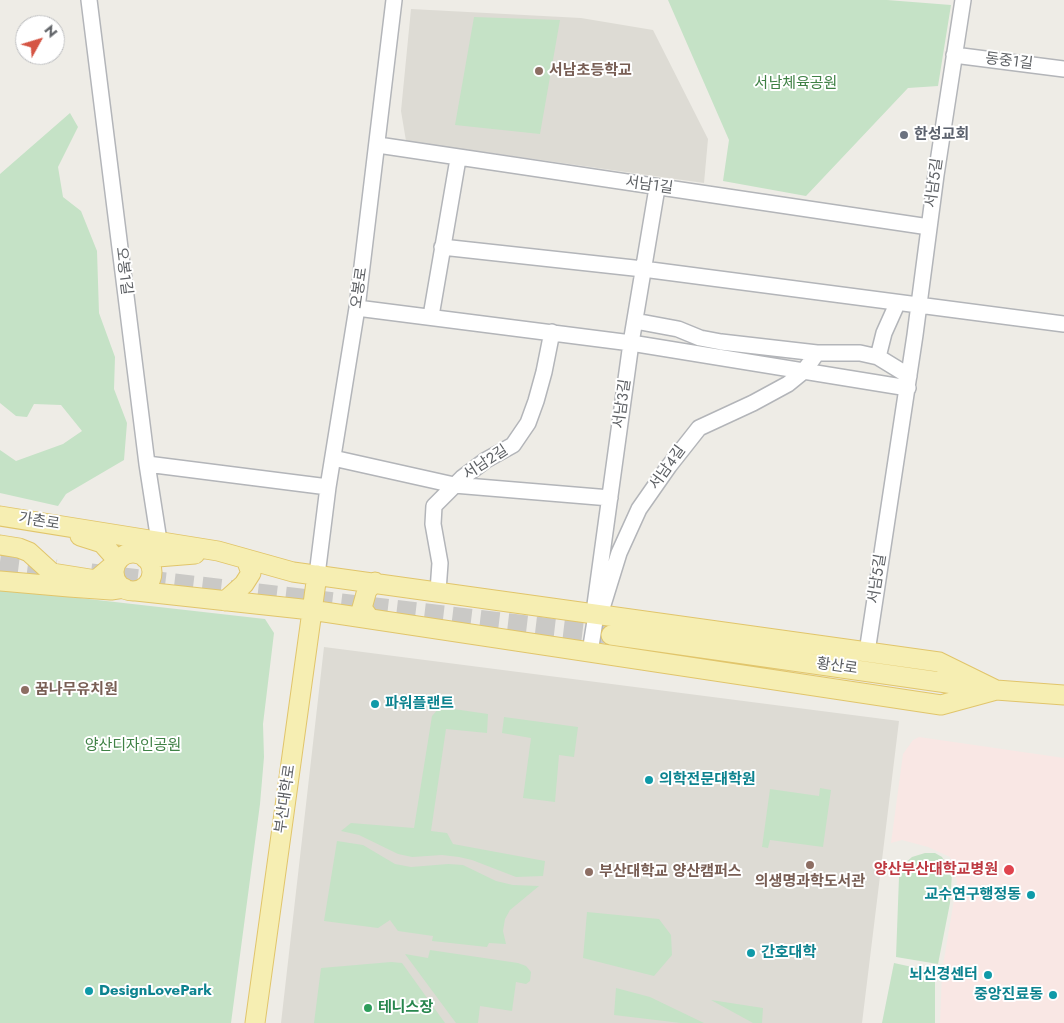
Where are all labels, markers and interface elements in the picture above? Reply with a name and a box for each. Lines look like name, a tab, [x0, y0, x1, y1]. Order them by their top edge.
north arrow	[15, 15, 65, 65]
text: N	[40, 21, 62, 42]
street label: 동중1길	[984, 50, 1034, 74]
place label: 서남초등학교	[549, 62, 632, 80]
marker: 서남초등학교	[533, 65, 545, 77]
park label: 서남체육공원	[755, 75, 837, 93]
place label: 한성교회	[914, 126, 969, 144]
marker: 한성교회	[898, 129, 910, 141]
street label: 서남5길	[923, 157, 947, 209]
street label: 서남1길	[624, 174, 674, 198]
street label: 오봉1길	[111, 246, 135, 296]
street label: 오봉로	[348, 266, 372, 310]
street label: 서남3길	[611, 378, 635, 430]
street label: 서남2길	[460, 442, 512, 484]
street label: 서남4길	[646, 442, 690, 494]
street label: 가촌로	[17, 510, 61, 534]
street label: 서남5길	[865, 553, 891, 605]
street label: 황산로	[815, 655, 859, 679]
place label: 꿈나무유치원	[35, 681, 118, 699]
marker: 꿈나무유치원	[19, 684, 31, 696]
place label: 파워플랜트	[385, 695, 454, 713]
marker: 파워플랜트	[369, 698, 381, 710]
park label: 양산디자인공원	[85, 737, 181, 755]
street label: 부산대학로	[272, 764, 300, 834]
place label: 의학전문대학원	[659, 771, 756, 789]
marker: 의학전문대학원	[643, 774, 655, 786]
marker: 의생명과학도서관	[804, 859, 816, 871]
place label: 양산부산대학교병원	[874, 861, 998, 879]
place label: 부산대학교 양산캠퍼스	[599, 863, 741, 881]
marker: 양산부산대학교병원	[1002, 863, 1016, 877]
marker: 부산대학교 양산캠퍼스	[583, 866, 595, 878]
place label: 의생명과학도서관	[755, 873, 865, 891]
place label: 교수연구행정동	[924, 886, 1021, 904]
marker: 교수연구행정동	[1025, 889, 1037, 901]
place label: 간호대학	[761, 944, 816, 962]
marker: 간호대학	[745, 947, 757, 959]
place label: 뇌신경센터	[909, 966, 978, 984]
marker: 뇌신경센터	[982, 969, 994, 981]
place label: DesignLovePark	[99, 982, 212, 1000]
marker: DesignLovePark	[83, 985, 95, 997]
place label: 중앙진료동	[974, 986, 1043, 1004]
marker: 중앙진료동	[1047, 989, 1059, 1001]
place label: 테니스장	[378, 999, 433, 1017]
marker: 테니스장	[362, 1002, 374, 1014]

